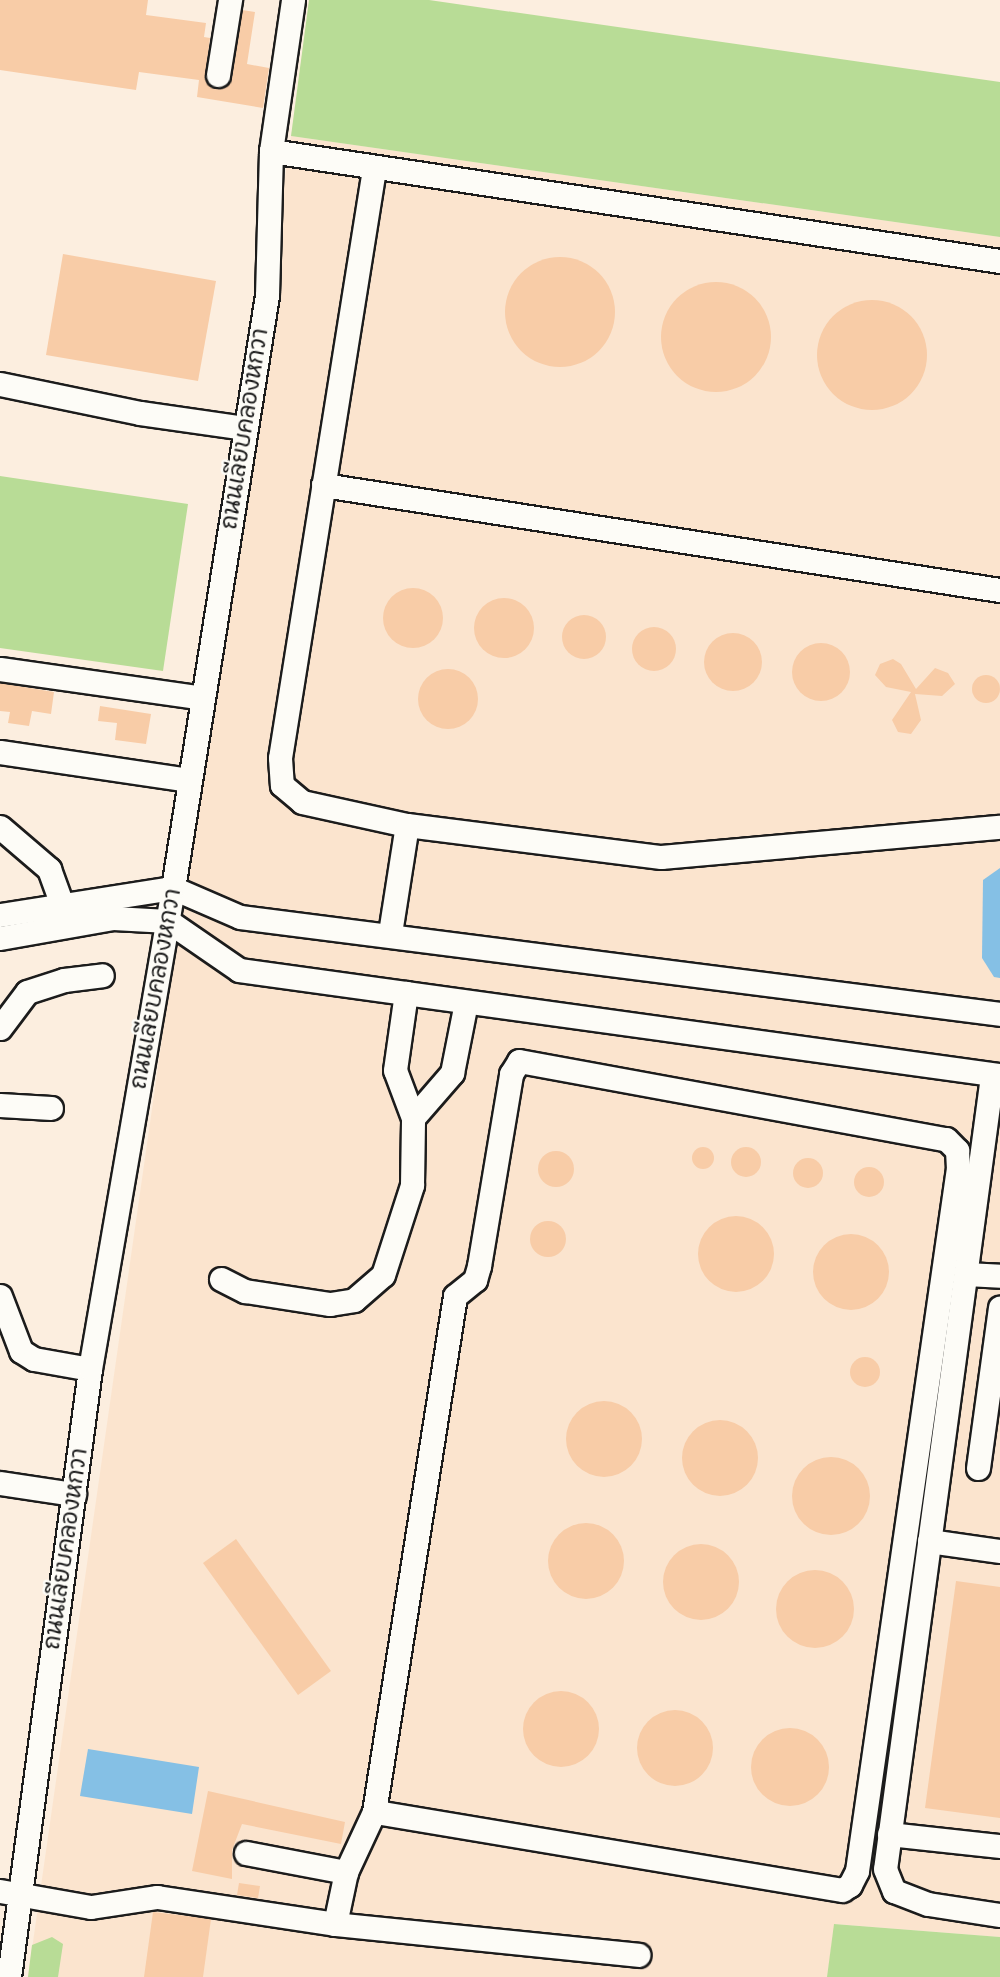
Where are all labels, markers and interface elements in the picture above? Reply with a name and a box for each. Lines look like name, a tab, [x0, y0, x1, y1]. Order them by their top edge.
street label: ถนนเลียบคลองหกวา	[215, 327, 275, 531]
street label: ถนนเลียบคลองหกวา	[125, 887, 187, 1091]
street label: ถนนเลียบคลองหกวา	[38, 1447, 94, 1651]

